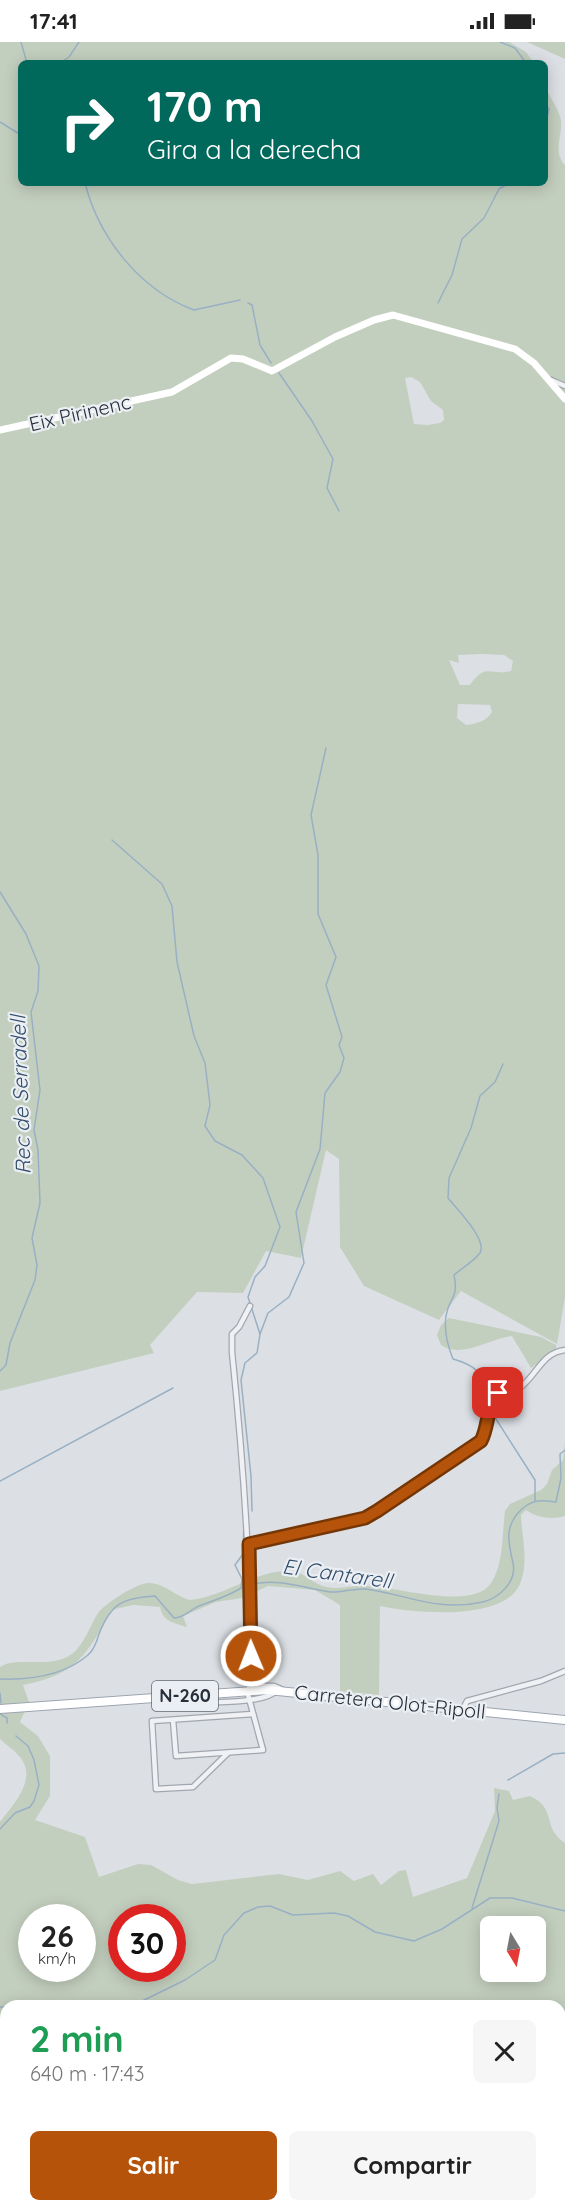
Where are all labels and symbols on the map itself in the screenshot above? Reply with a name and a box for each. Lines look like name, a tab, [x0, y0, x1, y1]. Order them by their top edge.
street label: Eix Pirinenc	[27, 389, 133, 436]
water label: Rec de Serradell	[4, 1013, 36, 1175]
pin	[472, 1367, 523, 1418]
water label: El Cantarell	[281, 1552, 396, 1594]
position arrow	[219, 1624, 283, 1688]
street label: Carretera Olot-Ripoll	[293, 1679, 487, 1724]
road number: N-260	[152, 1681, 218, 1711]
speed limit sign: 30	[108, 1904, 186, 1982]
north arrow	[480, 1916, 546, 1982]

